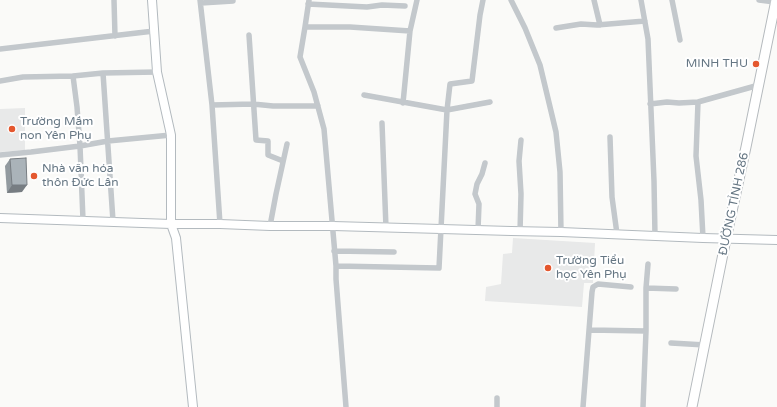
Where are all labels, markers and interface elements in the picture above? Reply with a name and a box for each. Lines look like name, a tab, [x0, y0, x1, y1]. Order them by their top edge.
place label: MINH THU	[686, 57, 748, 71]
marker: MINH THU	[751, 59, 761, 69]
place label: Trường Mầm non Yên Phụ	[20, 115, 93, 143]
marker: Trường Mầm non Yên Phụ	[7, 124, 17, 134]
street label: ĐƯỜNG TỈNH 286	[716, 151, 752, 257]
place label: Nhà văn hóa thôn Đức Lân	[42, 162, 118, 190]
marker: Nhà văn hóa thôn Đức Lân	[29, 171, 39, 181]
place label: Trường Tiểu học Yên Phụ	[556, 254, 627, 282]
marker: Trường Tiểu học Yên Phụ	[543, 263, 553, 273]

